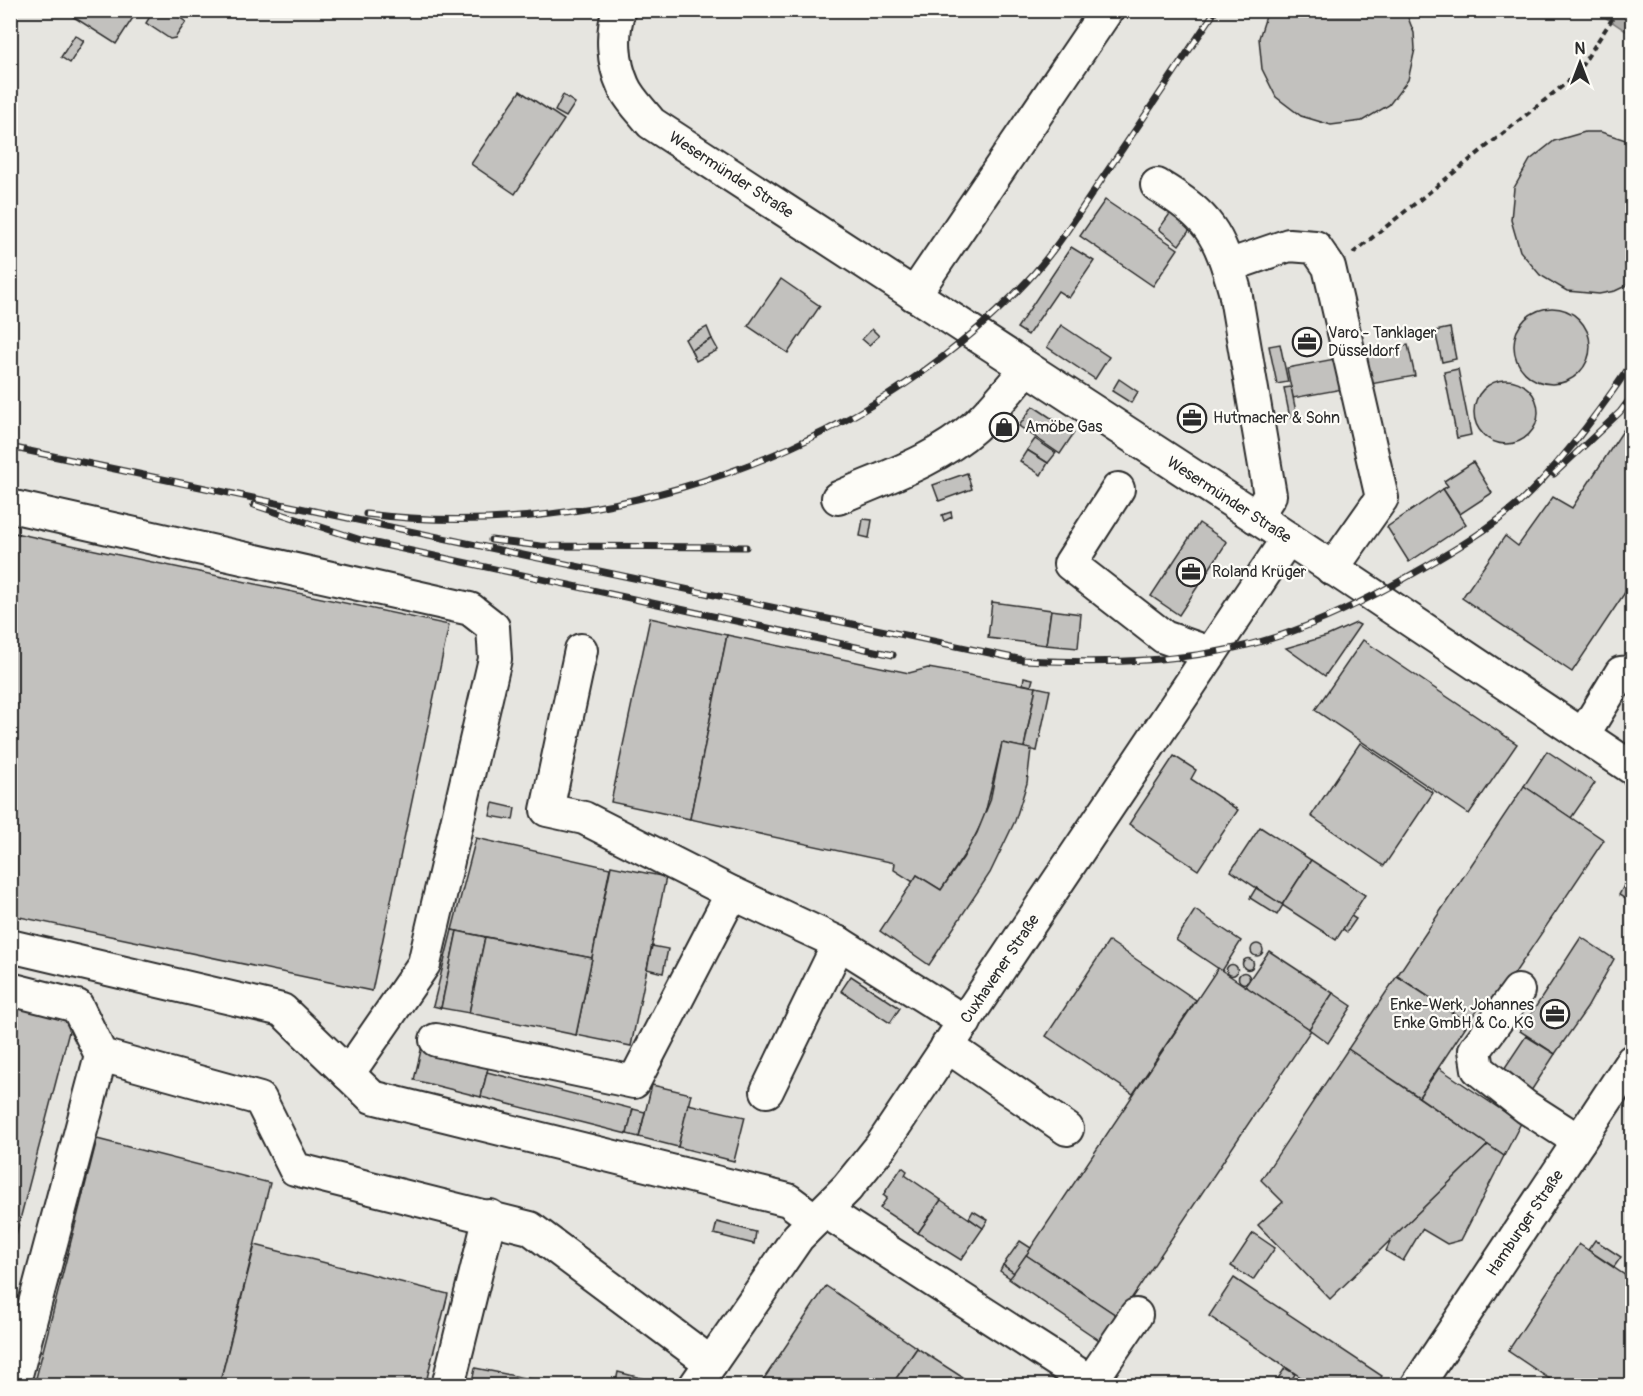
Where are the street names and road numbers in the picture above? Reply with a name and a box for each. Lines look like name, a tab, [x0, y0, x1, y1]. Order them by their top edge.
street label: Wesermünder Straße	[665, 127, 797, 223]
street label: Wesermünder Straße	[1163, 452, 1295, 548]
street label: Cuxhavener Straße	[956, 911, 1044, 1027]
street label: Hamburger Straße	[1482, 1166, 1568, 1280]

